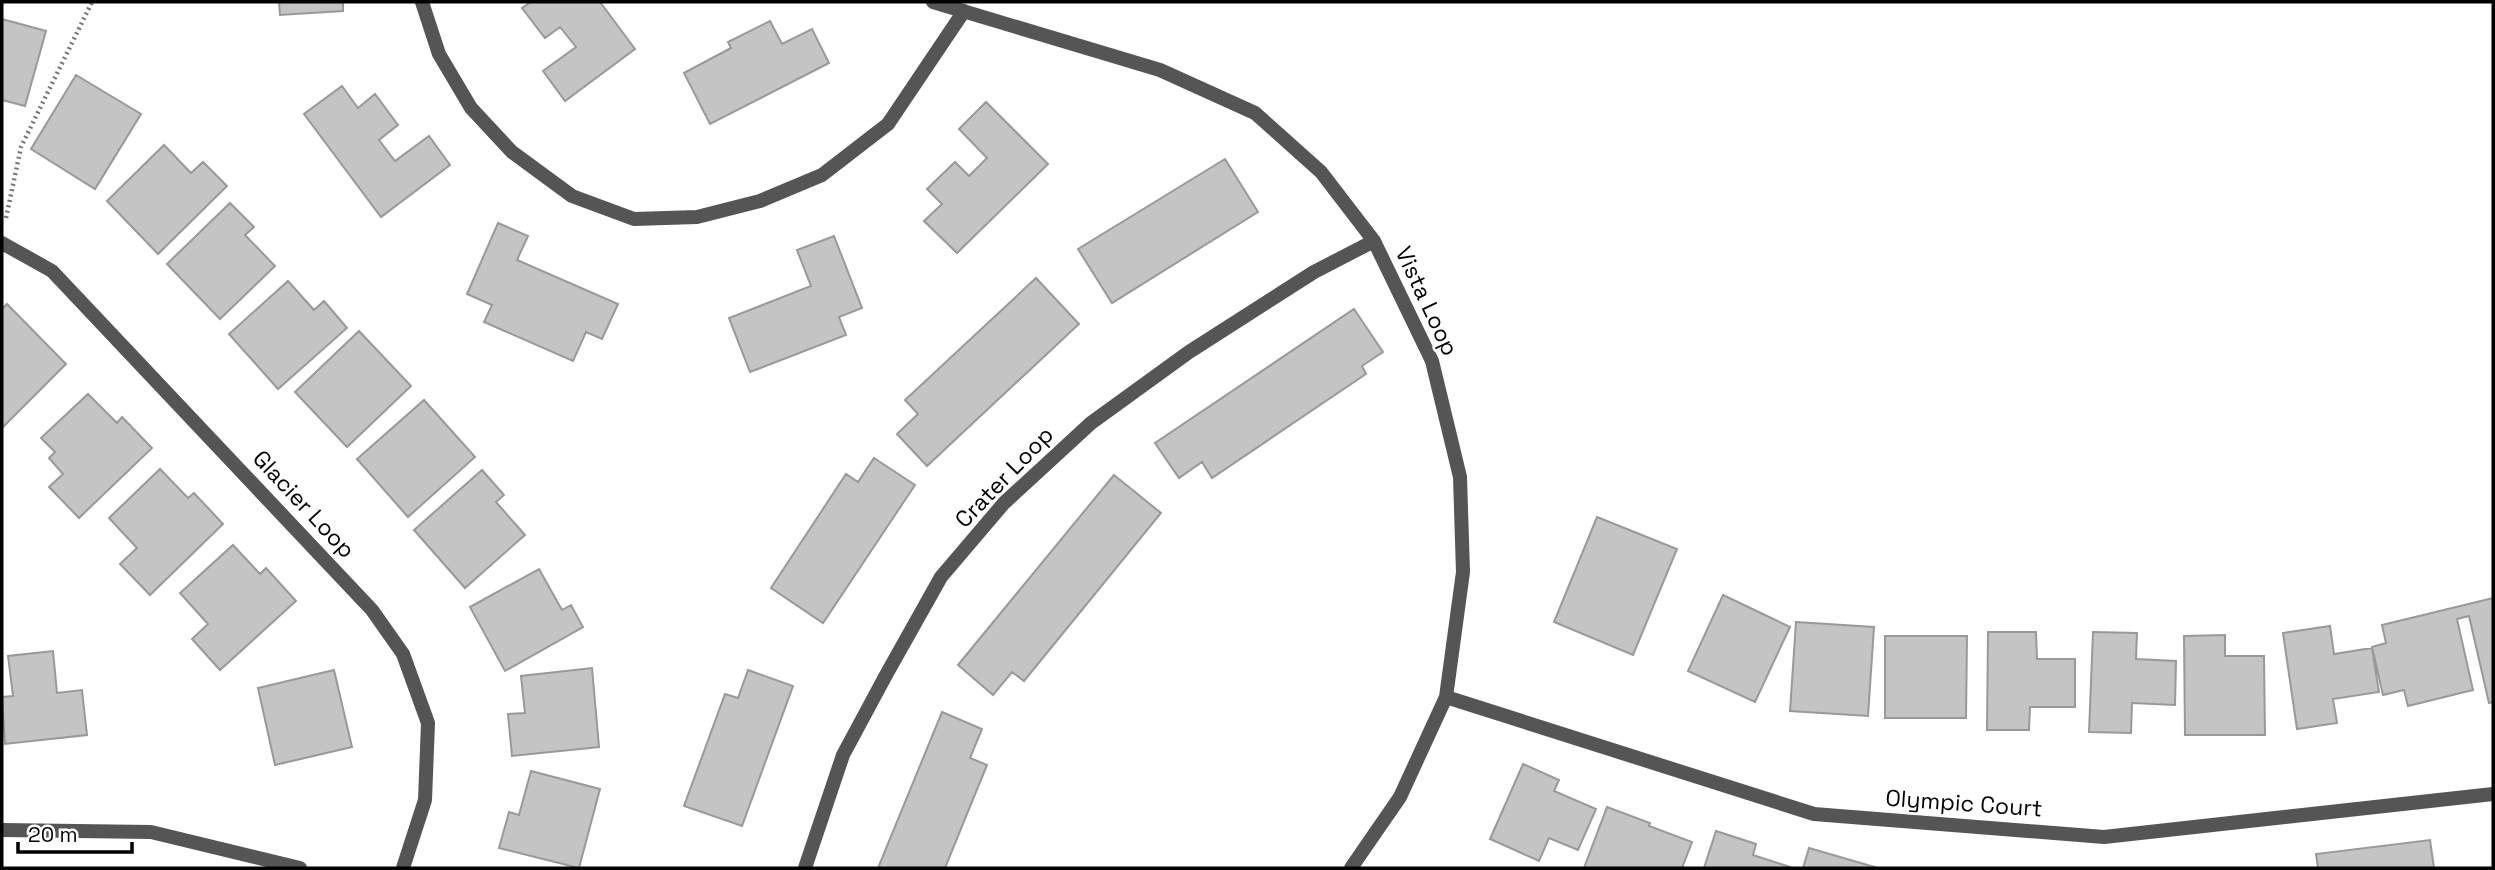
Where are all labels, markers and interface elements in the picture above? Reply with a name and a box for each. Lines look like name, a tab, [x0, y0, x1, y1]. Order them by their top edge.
street label: Vista Loop	[1389, 242, 1465, 360]
street label: Crater Loop	[948, 420, 1060, 534]
street label: Glacier Loop	[246, 444, 362, 564]
street label: Olympic Court	[1884, 783, 2044, 823]
scale bar	[18, 810, 131, 854]
text: 20 m	[28, 821, 78, 848]

